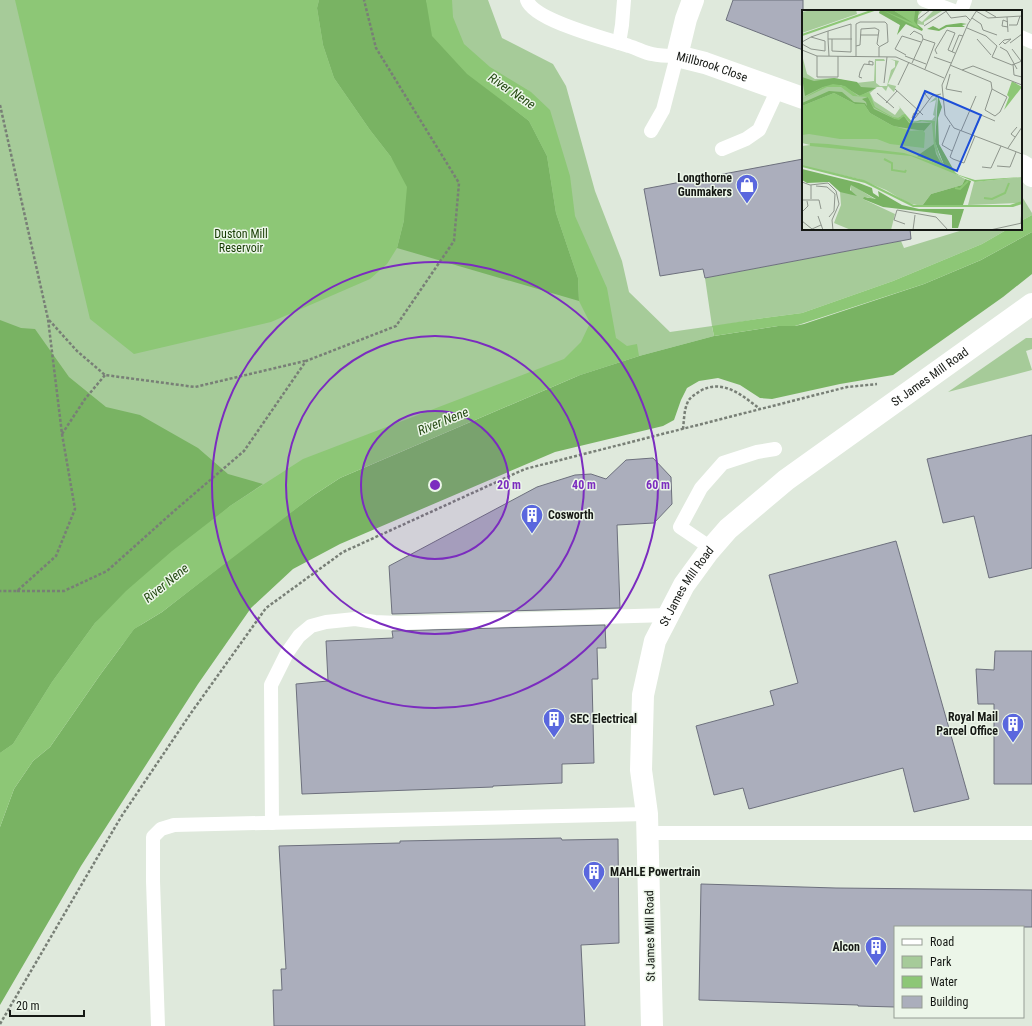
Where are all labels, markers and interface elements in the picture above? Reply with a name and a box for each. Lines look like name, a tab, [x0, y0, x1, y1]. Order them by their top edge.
inset map	[802, 10, 1022, 230]
street label: Millbrook Close	[675, 49, 750, 85]
water label: River Nene	[486, 70, 538, 112]
place label: Longthorne Gunmakers	[677, 171, 733, 199]
shop icon: Longthorne Gunmakers	[734, 172, 760, 205]
park label: Duston Mill Reservoir	[214, 227, 268, 255]
street label: St James Mill Road	[889, 345, 971, 409]
water label: River Nene	[415, 404, 471, 438]
centre of rings	[428, 478, 442, 492]
text: 20 m	[497, 478, 521, 492]
text: 40 m	[572, 478, 596, 492]
text: 60 m	[646, 478, 670, 492]
building icon: Cosworth	[519, 502, 545, 535]
place label: Cosworth	[548, 508, 594, 522]
street label: St James Mill Road	[657, 544, 717, 629]
water label: River Nene	[141, 560, 192, 606]
building icon: SEC Electrical	[541, 706, 567, 739]
place label: Royal Mail Parcel Office	[936, 710, 998, 738]
building icon: Royal Mail Parcel Office	[1000, 711, 1026, 744]
place label: SEC Electrical	[570, 712, 637, 726]
building icon: MAHLE Powertrain	[581, 859, 607, 892]
place label: MAHLE Powertrain	[610, 865, 701, 879]
street label: St James Mill Road	[642, 890, 658, 982]
legend	[894, 926, 1024, 1018]
building icon: Alcon	[863, 934, 889, 967]
text: Road	[930, 935, 954, 949]
place label: Alcon	[832, 940, 860, 954]
text: Park	[930, 955, 952, 969]
text: Water	[930, 975, 958, 989]
scale bar	[10, 992, 84, 1018]
text: Building	[930, 995, 968, 1009]
text: 20 m	[16, 999, 40, 1013]

